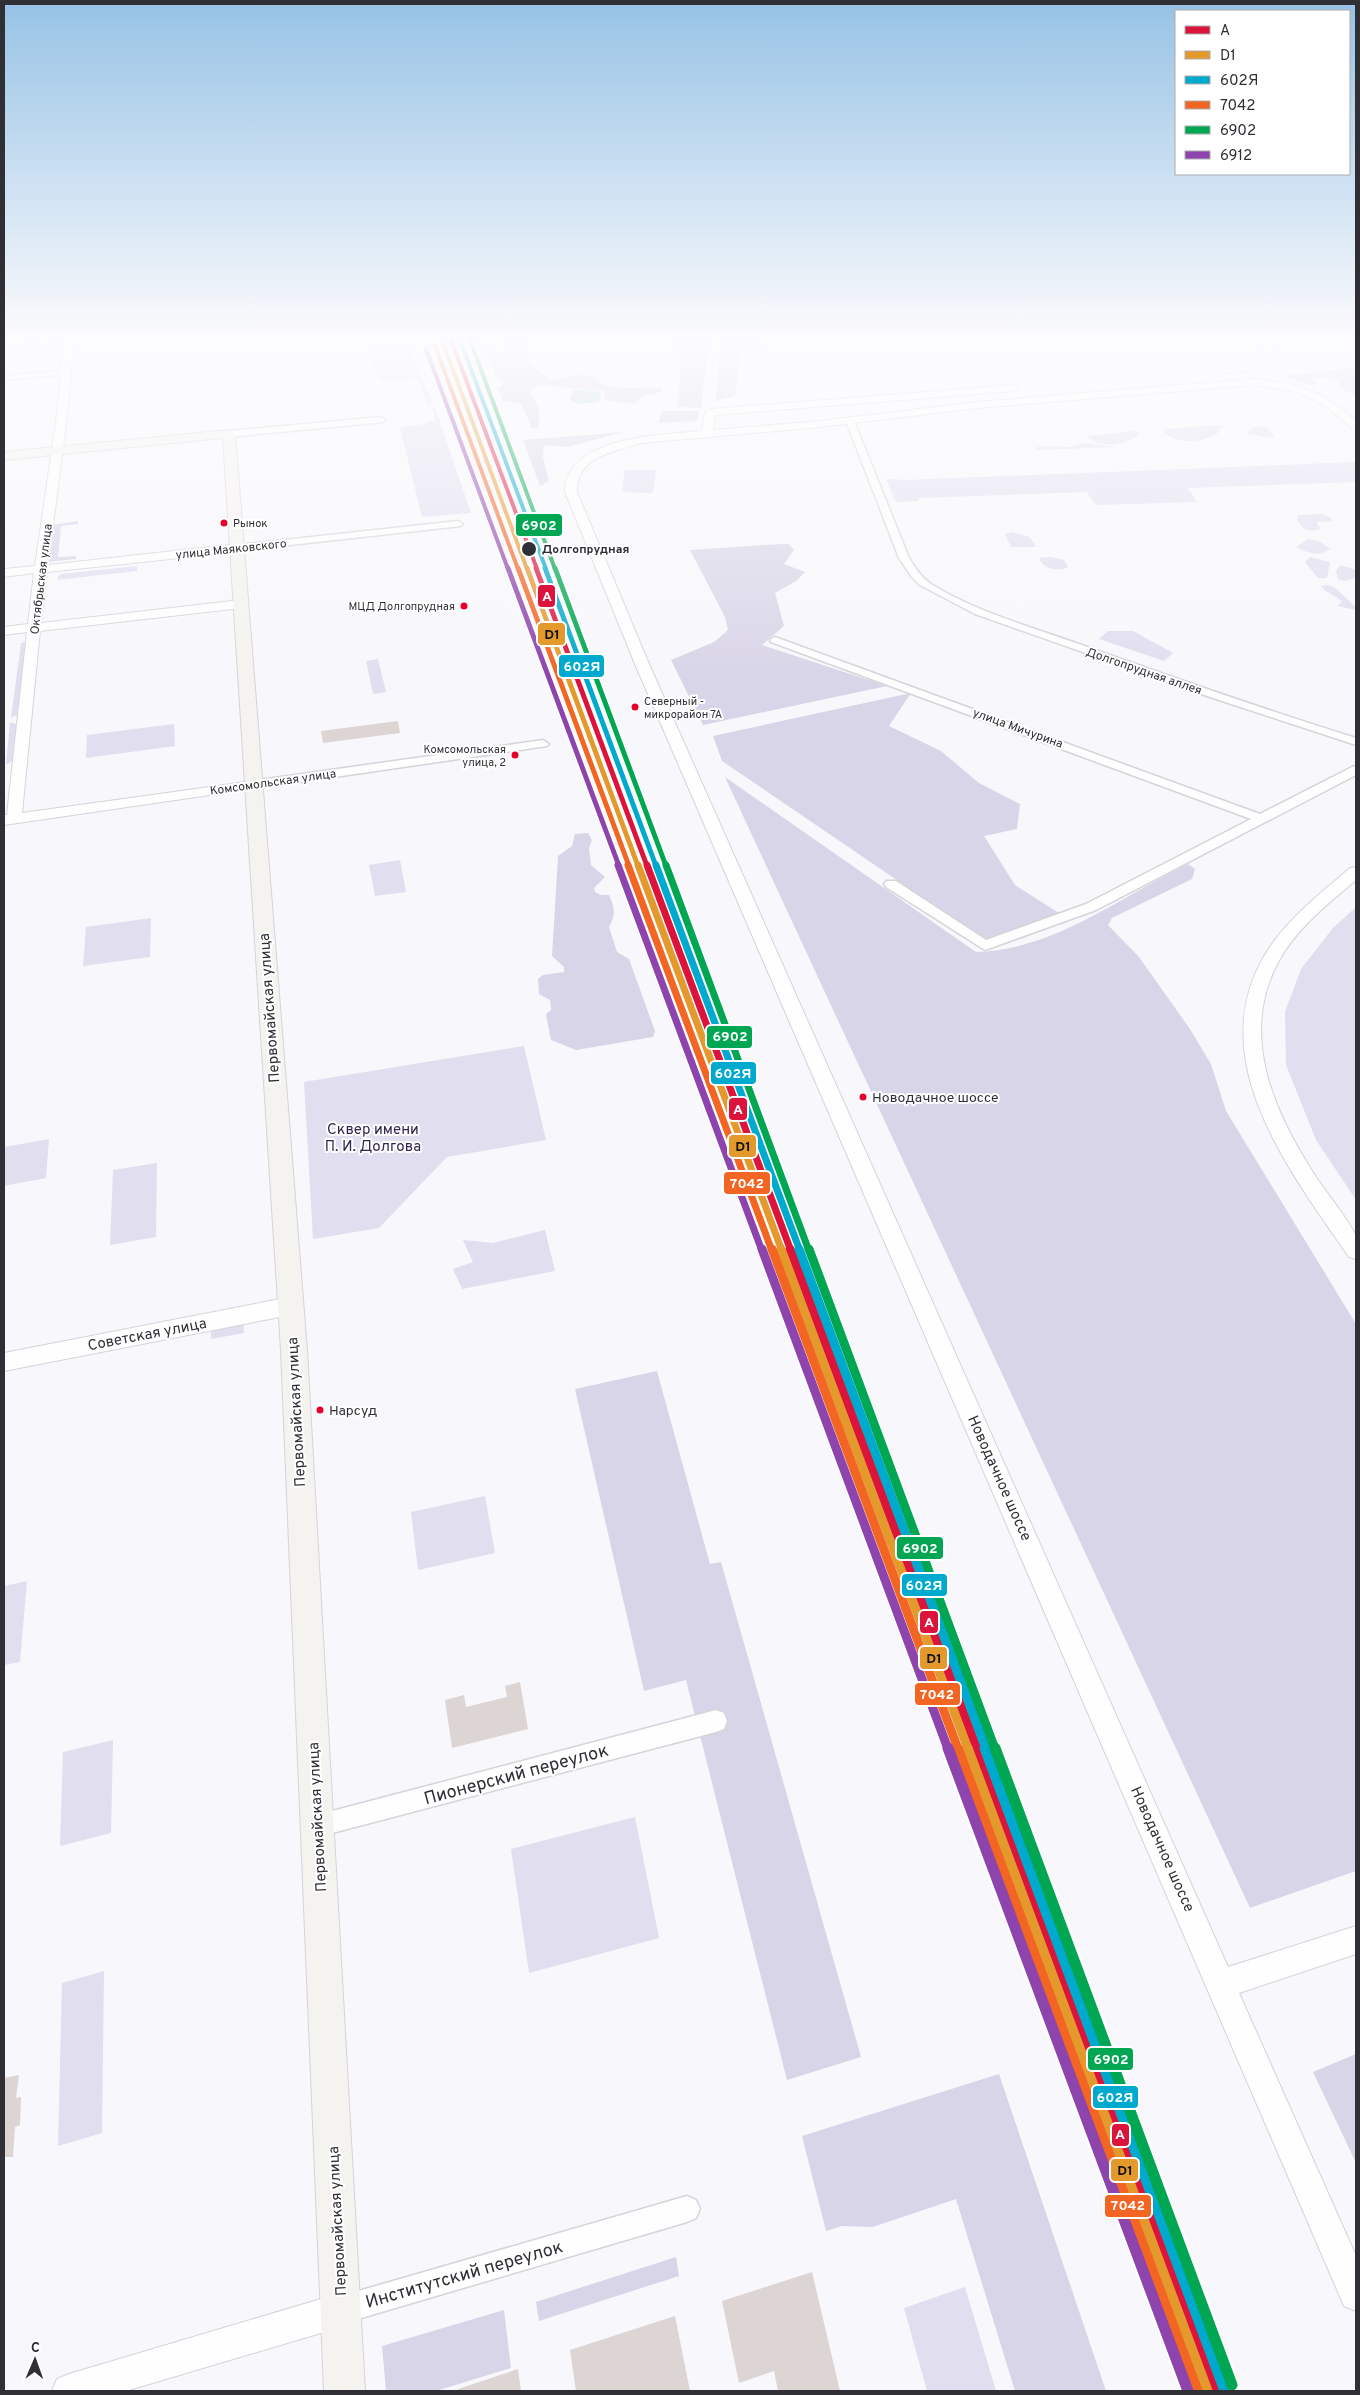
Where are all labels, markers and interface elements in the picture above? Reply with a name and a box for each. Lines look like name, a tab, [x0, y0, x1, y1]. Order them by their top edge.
legend	[1175, 10, 1350, 175]
text: A	[1220, 22, 1230, 41]
text: D1	[1220, 47, 1236, 66]
text: 602Я	[1220, 72, 1259, 91]
text: 7042	[1220, 97, 1256, 116]
text: 6902	[1220, 122, 1256, 141]
text: 6912	[1220, 147, 1252, 166]
line badge: 6902	[515, 513, 563, 537]
place label: Рынок	[233, 517, 268, 531]
marker: Рынок	[219, 518, 229, 528]
text: 6902	[521, 518, 557, 535]
street label: Октябрьская улица	[27, 523, 57, 635]
street label: улица Маяковского	[175, 536, 288, 564]
marker: Долгопрудная	[520, 540, 538, 558]
place label: Долгопрудная	[542, 542, 629, 558]
line badge: A	[537, 584, 556, 608]
text: A	[542, 589, 552, 606]
place label: МЦД Долгопрудная	[349, 600, 455, 614]
marker: МЦД Долгопрудная	[459, 601, 469, 611]
line badge: D1	[537, 622, 566, 646]
text: D1	[544, 627, 560, 644]
street label: Долгопрудная аллея	[1084, 645, 1204, 699]
line badge: 602Я	[558, 654, 605, 678]
text: 602Я	[564, 659, 600, 676]
place label: Северный - микрорайон 7А	[644, 695, 722, 722]
marker: Северный - микрорайон 7А	[630, 702, 640, 712]
street label: улица Мичурина	[970, 705, 1065, 753]
place label: Комсомольская улица, 2	[424, 743, 506, 770]
marker: Комсомольская улица, 2	[510, 750, 520, 760]
street label: Комсомольская улица	[209, 766, 337, 800]
street label: Первомайская улица	[256, 932, 285, 1083]
line badge: 6902	[706, 1025, 753, 1049]
text: 6902	[712, 1029, 748, 1046]
line badge: 602Я	[710, 1061, 757, 1085]
text: 602Я	[715, 1066, 751, 1083]
place label: Новодачное шоссе	[872, 1090, 998, 1107]
marker: Новодачное шоссе	[858, 1092, 868, 1102]
line badge: A	[728, 1097, 748, 1121]
text: A	[733, 1102, 743, 1119]
park label: Сквер имени П. И. Долгова	[325, 1121, 421, 1157]
line badge: D1	[728, 1134, 757, 1158]
text: D1	[735, 1139, 751, 1156]
line badge: 7042	[723, 1171, 771, 1195]
text: 7042	[730, 1176, 764, 1193]
street label: Советская улица	[86, 1315, 208, 1356]
street label: Первомайская улица	[284, 1336, 311, 1487]
place label: Нарсуд	[329, 1403, 377, 1420]
marker: Нарсуд	[315, 1405, 325, 1415]
street label: Новодачное шоссе	[962, 1413, 1035, 1544]
line badge: 6902	[896, 1536, 944, 1560]
text: 6902	[902, 1541, 938, 1558]
line badge: 602Я	[901, 1573, 948, 1597]
text: 602Я	[906, 1578, 942, 1595]
line badge: A	[919, 1610, 939, 1634]
text: A	[924, 1615, 934, 1632]
line badge: D1	[919, 1646, 948, 1670]
text: D1	[926, 1651, 942, 1668]
line badge: 7042	[914, 1682, 961, 1706]
text: 7042	[920, 1687, 954, 1704]
street label: Пионерский переулок	[422, 1740, 611, 1811]
street label: Первомайская улица	[305, 1741, 332, 1892]
street label: Новодачное шоссе	[1125, 1784, 1198, 1915]
line badge: 6902	[1087, 2047, 1134, 2071]
text: 6902	[1093, 2052, 1129, 2069]
line badge: 602Я	[1092, 2085, 1139, 2109]
text: 602Я	[1097, 2090, 1133, 2107]
line badge: A	[1111, 2123, 1130, 2147]
text: A	[1115, 2127, 1125, 2144]
street label: Первомайская улица	[325, 2145, 352, 2296]
line badge: D1	[1110, 2158, 1139, 2182]
text: D1	[1117, 2163, 1133, 2180]
line badge: 7042	[1104, 2194, 1152, 2218]
text: 7042	[1111, 2198, 1145, 2215]
street label: Институтский переулок	[363, 2236, 566, 2315]
north arrow	[10, 2335, 60, 2385]
text: С	[31, 2340, 40, 2357]

